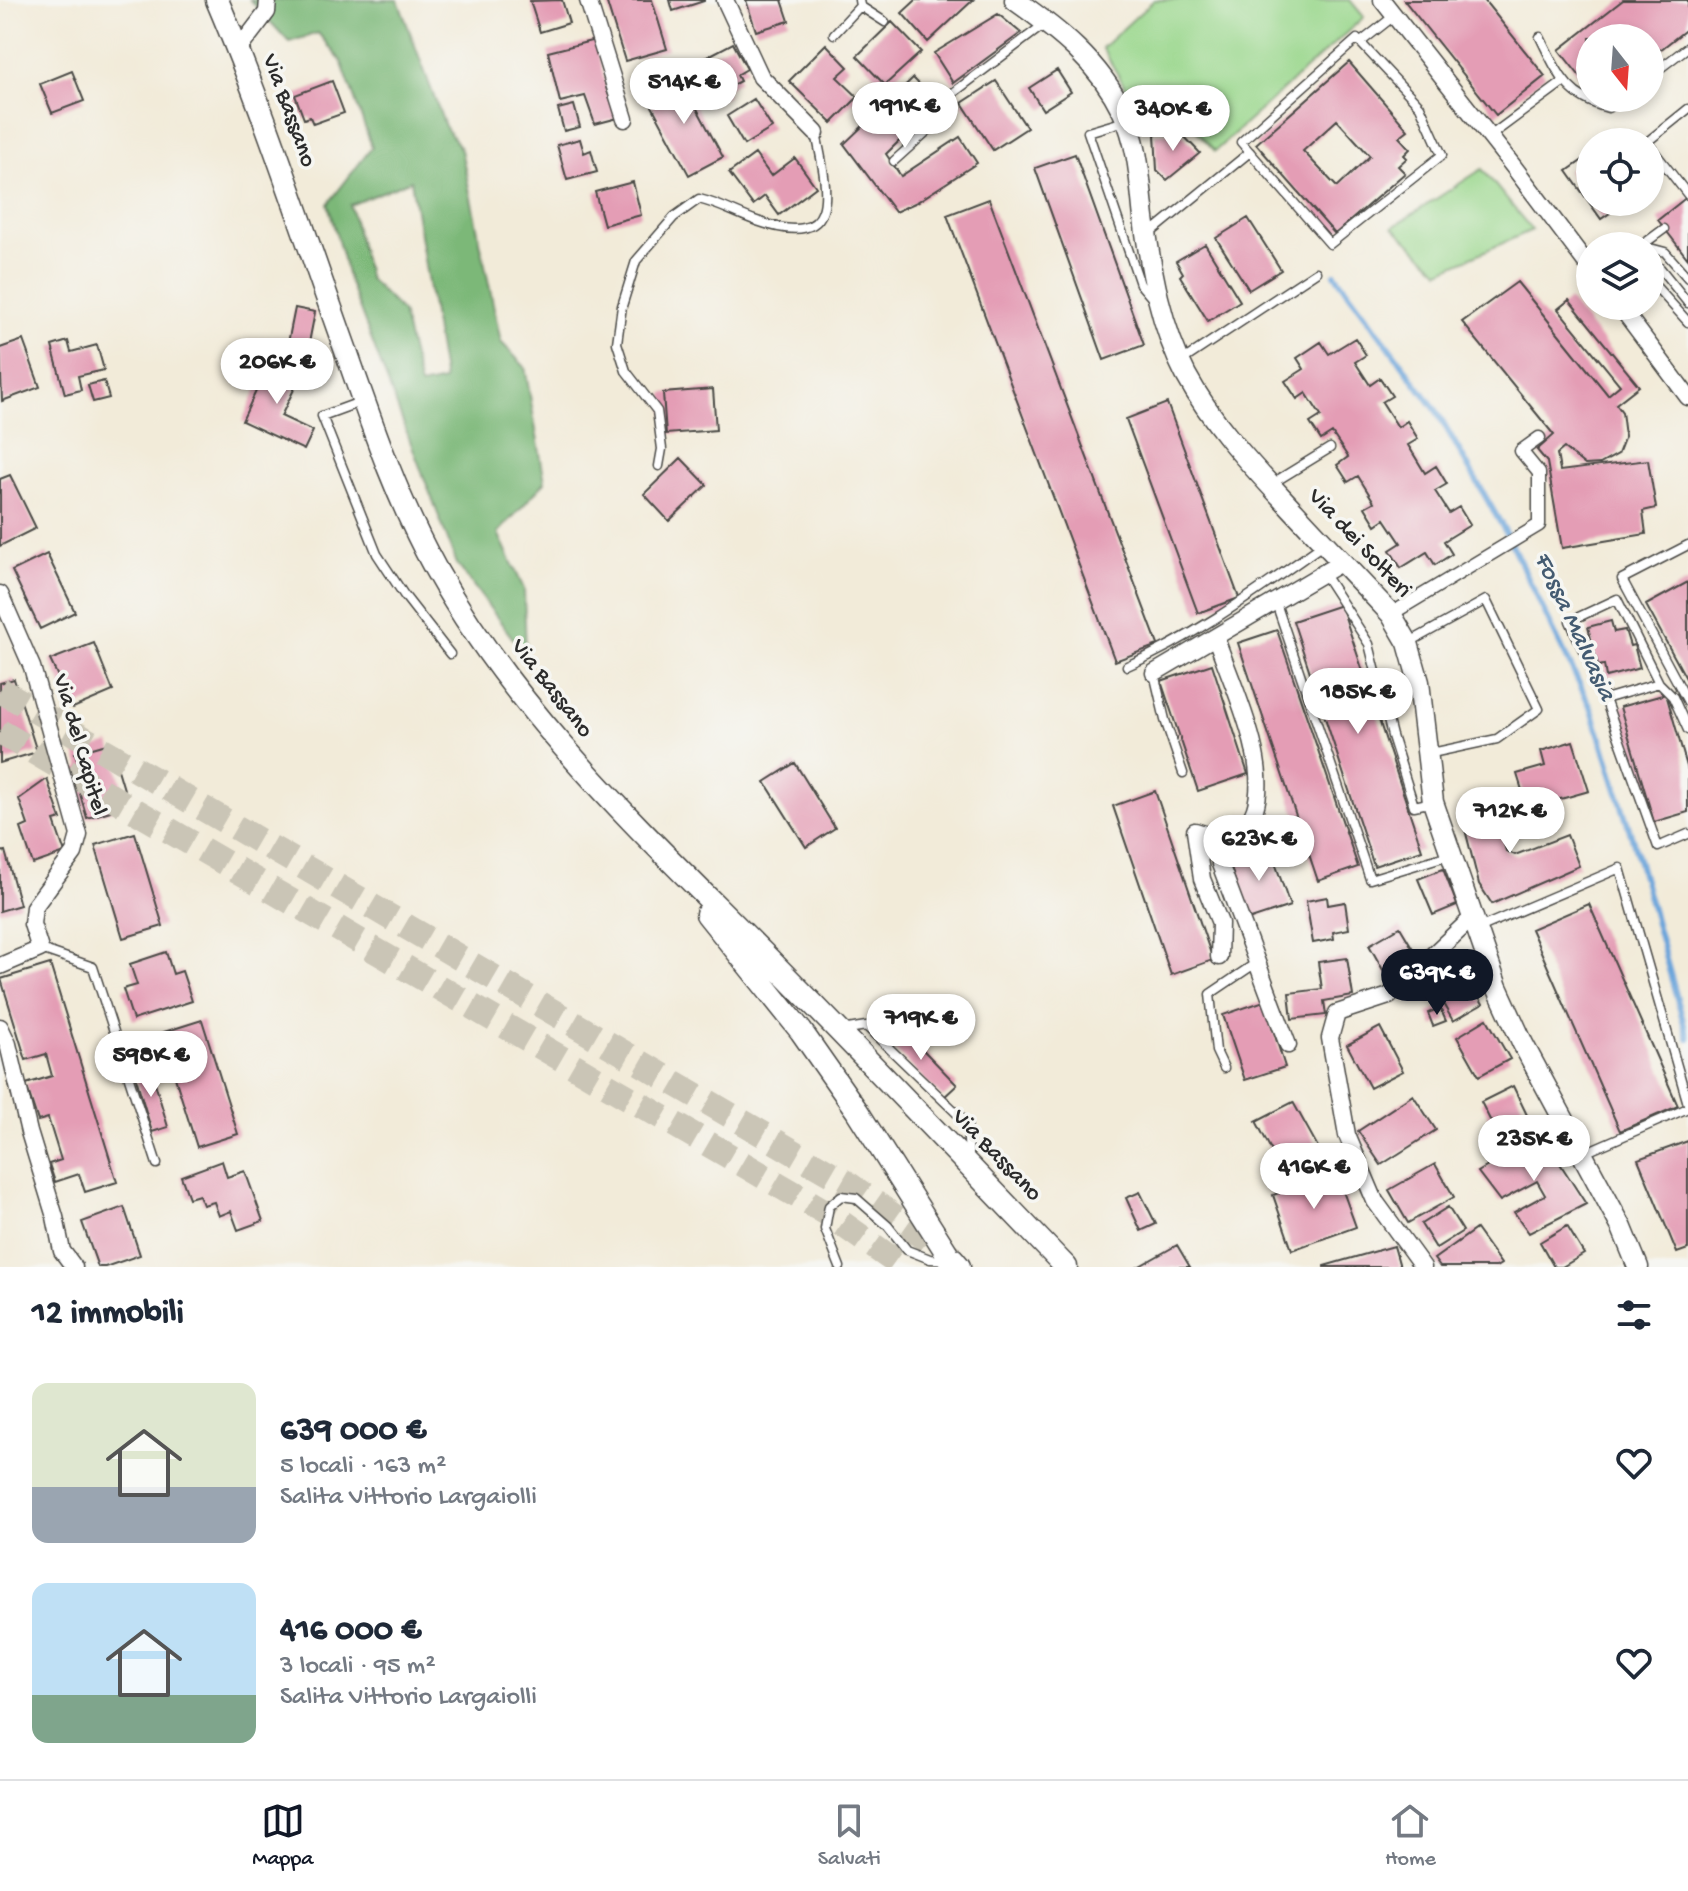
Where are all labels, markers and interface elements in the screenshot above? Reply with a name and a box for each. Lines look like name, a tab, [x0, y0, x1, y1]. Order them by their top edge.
north arrow	[1576, 24, 1664, 112]
map controls	[1576, 24, 1664, 320]
street label: Via Bassano	[254, 50, 322, 171]
pin: 514K €	[619, 58, 749, 126]
text: 514K €	[648, 68, 720, 99]
pin: 191K €	[840, 82, 970, 150]
pin: 340K €	[1108, 85, 1238, 153]
text: 191K €	[870, 92, 940, 123]
text: 340K €	[1135, 95, 1211, 126]
button: locate	[1576, 128, 1664, 216]
button: layers	[1576, 232, 1664, 320]
pin: 206K €	[212, 338, 342, 406]
text: 206K €	[239, 348, 315, 379]
street label: Via dei Solteri	[1300, 482, 1417, 605]
water label: Fossa Malvasia	[1525, 548, 1622, 708]
street label: Via Bassano	[503, 633, 599, 744]
pin: 185K €	[1293, 668, 1423, 736]
street label: Via del Capitel	[45, 670, 113, 819]
text: 185K €	[1321, 678, 1395, 709]
pin: 712K €	[1445, 787, 1575, 855]
text: 712K €	[1474, 797, 1546, 828]
pin: 623K €	[1194, 815, 1324, 883]
text: 623K €	[1221, 825, 1297, 856]
pin: 639K €	[1372, 949, 1502, 1017]
text: 639K €	[1399, 959, 1475, 990]
pin: 719K €	[856, 994, 986, 1062]
text: 719K €	[885, 1004, 958, 1035]
pin: 598K €	[86, 1031, 216, 1099]
text: 598K €	[113, 1041, 189, 1072]
street label: Via Bassano	[944, 1103, 1047, 1209]
pin: 235K €	[1469, 1115, 1599, 1183]
text: 235K €	[1496, 1125, 1572, 1156]
pin: 416K €	[1249, 1143, 1379, 1211]
text: 416K €	[1278, 1153, 1350, 1184]
icon: filters	[1612, 1293, 1656, 1337]
text: 12 immobili	[32, 1295, 184, 1335]
text: 639 000 €	[280, 1412, 426, 1452]
icon: home	[96, 1415, 192, 1511]
icon: heart	[1612, 1441, 1656, 1485]
text: 5 locali · 163 m²	[280, 1452, 446, 1483]
text: Salita Vittorio Largaiolli	[280, 1483, 537, 1514]
text: 416 000 €	[280, 1612, 421, 1652]
icon: home	[96, 1615, 192, 1711]
icon: heart	[1612, 1641, 1656, 1685]
text: 3 locali · 95 m²	[280, 1652, 436, 1683]
text: Salita Vittorio Largaiolli	[280, 1683, 537, 1714]
tab: Mappa	[252, 1799, 313, 1873]
tab: Salvati	[818, 1799, 881, 1873]
tab: Home	[1385, 1799, 1436, 1873]

